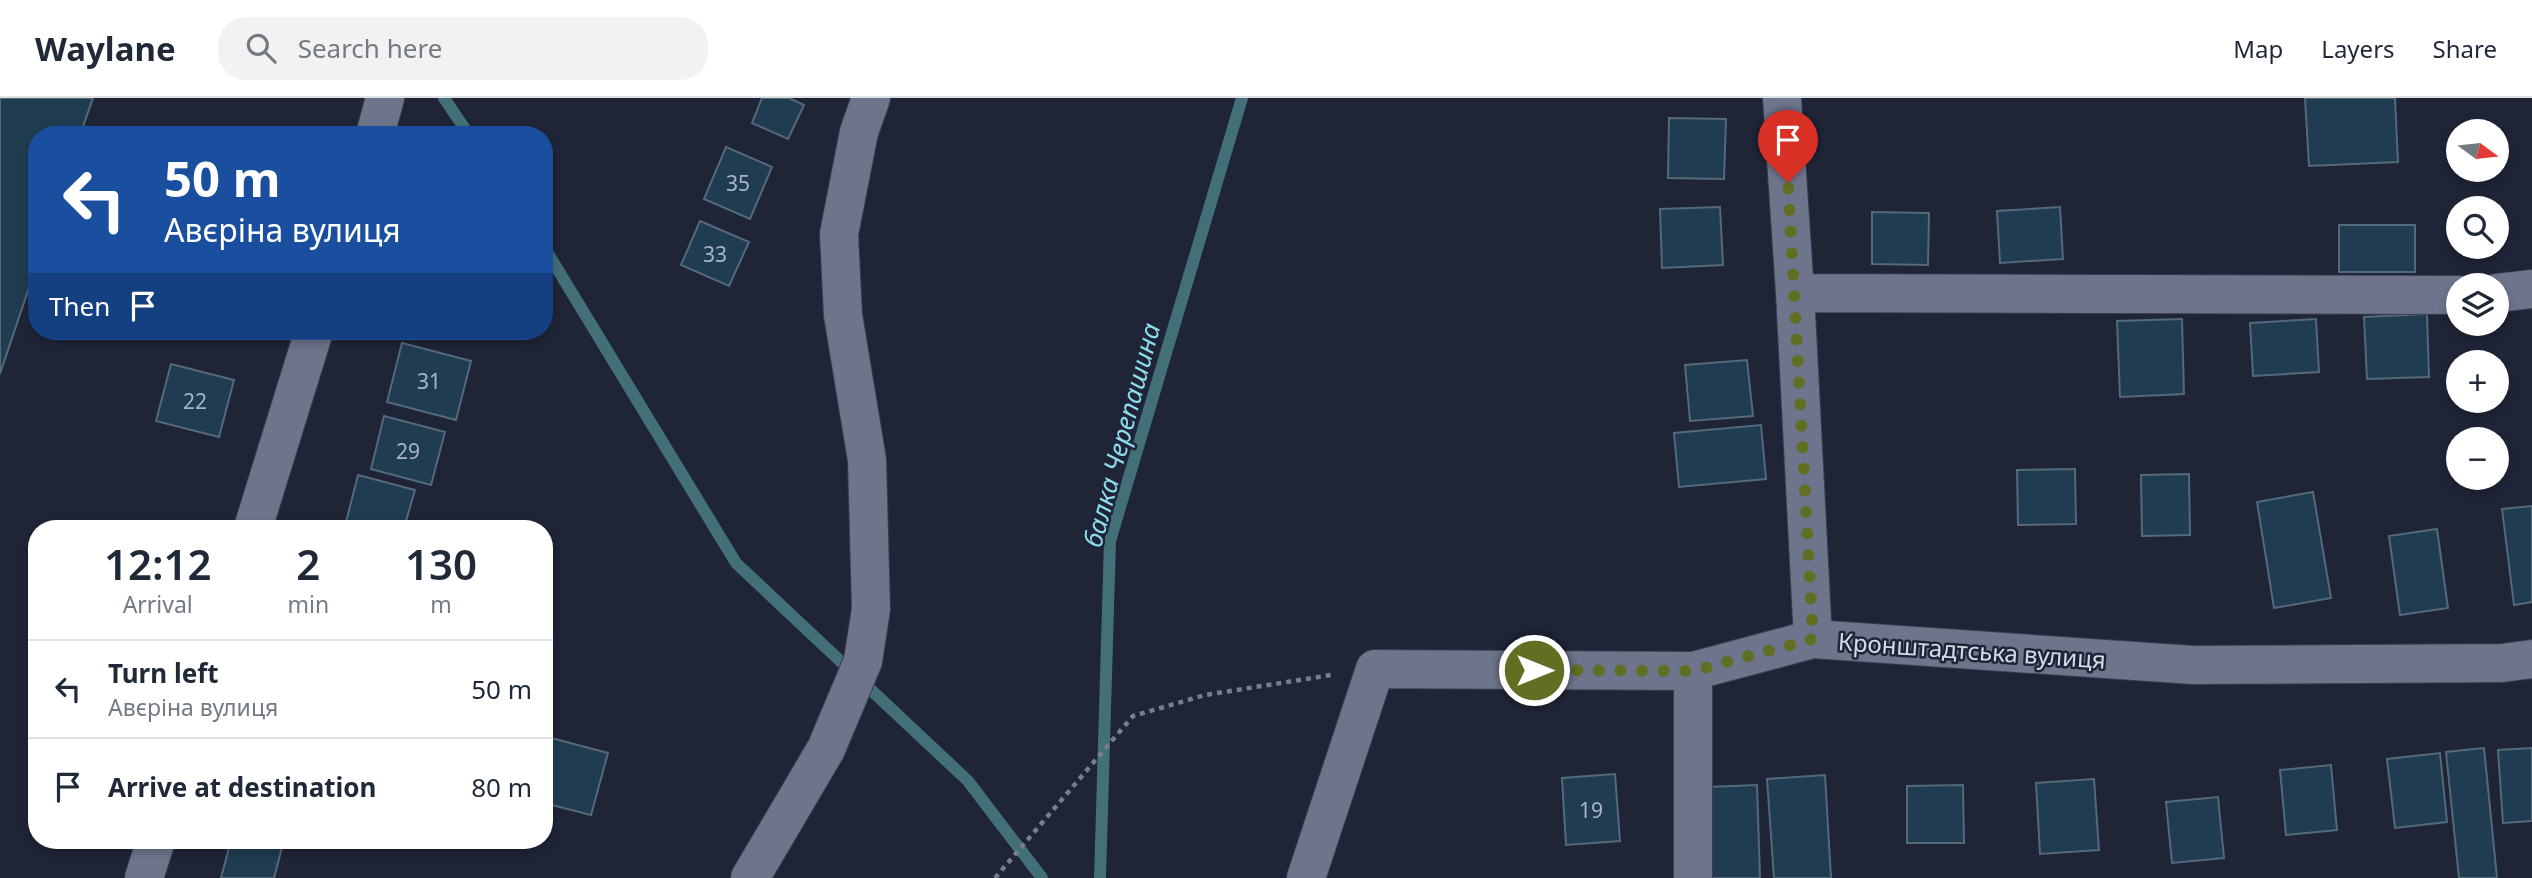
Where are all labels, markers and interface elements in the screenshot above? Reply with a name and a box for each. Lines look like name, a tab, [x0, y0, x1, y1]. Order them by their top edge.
search box	[218, 17, 708, 80]
text: Waylane	[35, 26, 176, 71]
icon: search	[242, 29, 280, 67]
text: Search here	[298, 30, 442, 66]
text: Map	[2233, 32, 2283, 65]
text: Layers	[2321, 32, 2395, 65]
text: Share	[2433, 32, 2497, 65]
pin	[1758, 110, 1818, 182]
north arrow	[2446, 119, 2510, 182]
map controls	[2446, 119, 2509, 490]
icon: arrive	[1769, 121, 1807, 159]
text: 50 m	[164, 145, 281, 211]
icon: left	[49, 154, 140, 245]
house number: 35	[726, 169, 750, 197]
button: search	[2446, 196, 2509, 259]
text: Авєріна вулиця	[164, 208, 401, 251]
house number: 33	[703, 240, 727, 268]
button: layers	[2446, 273, 2509, 336]
icon: arrive	[124, 287, 162, 325]
text: Then	[49, 288, 110, 324]
water label: балка Черепашина	[1074, 319, 1168, 551]
button: +	[2446, 350, 2509, 413]
house number: 31	[417, 367, 441, 395]
house number: 22	[183, 387, 207, 415]
button: −	[2446, 427, 2509, 490]
house number: 29	[396, 437, 420, 465]
text: 12:12	[104, 535, 212, 592]
text: 2	[296, 535, 320, 592]
text: 130	[405, 535, 477, 592]
text: Arrival	[123, 588, 193, 620]
text: min	[287, 588, 329, 620]
text: m	[430, 588, 452, 620]
street label: Кронштадтська вулиця	[1837, 624, 2107, 676]
position arrow	[1497, 633, 1571, 707]
text: Turn left	[108, 655, 219, 691]
icon: left	[49, 670, 87, 708]
text: 50 m	[471, 671, 532, 707]
text: Авєріна вулиця	[108, 691, 278, 723]
icon: arrive	[49, 768, 87, 806]
text: Arrive at destination	[108, 769, 377, 805]
text: 80 m	[471, 769, 532, 805]
house number: 19	[1579, 796, 1603, 824]

